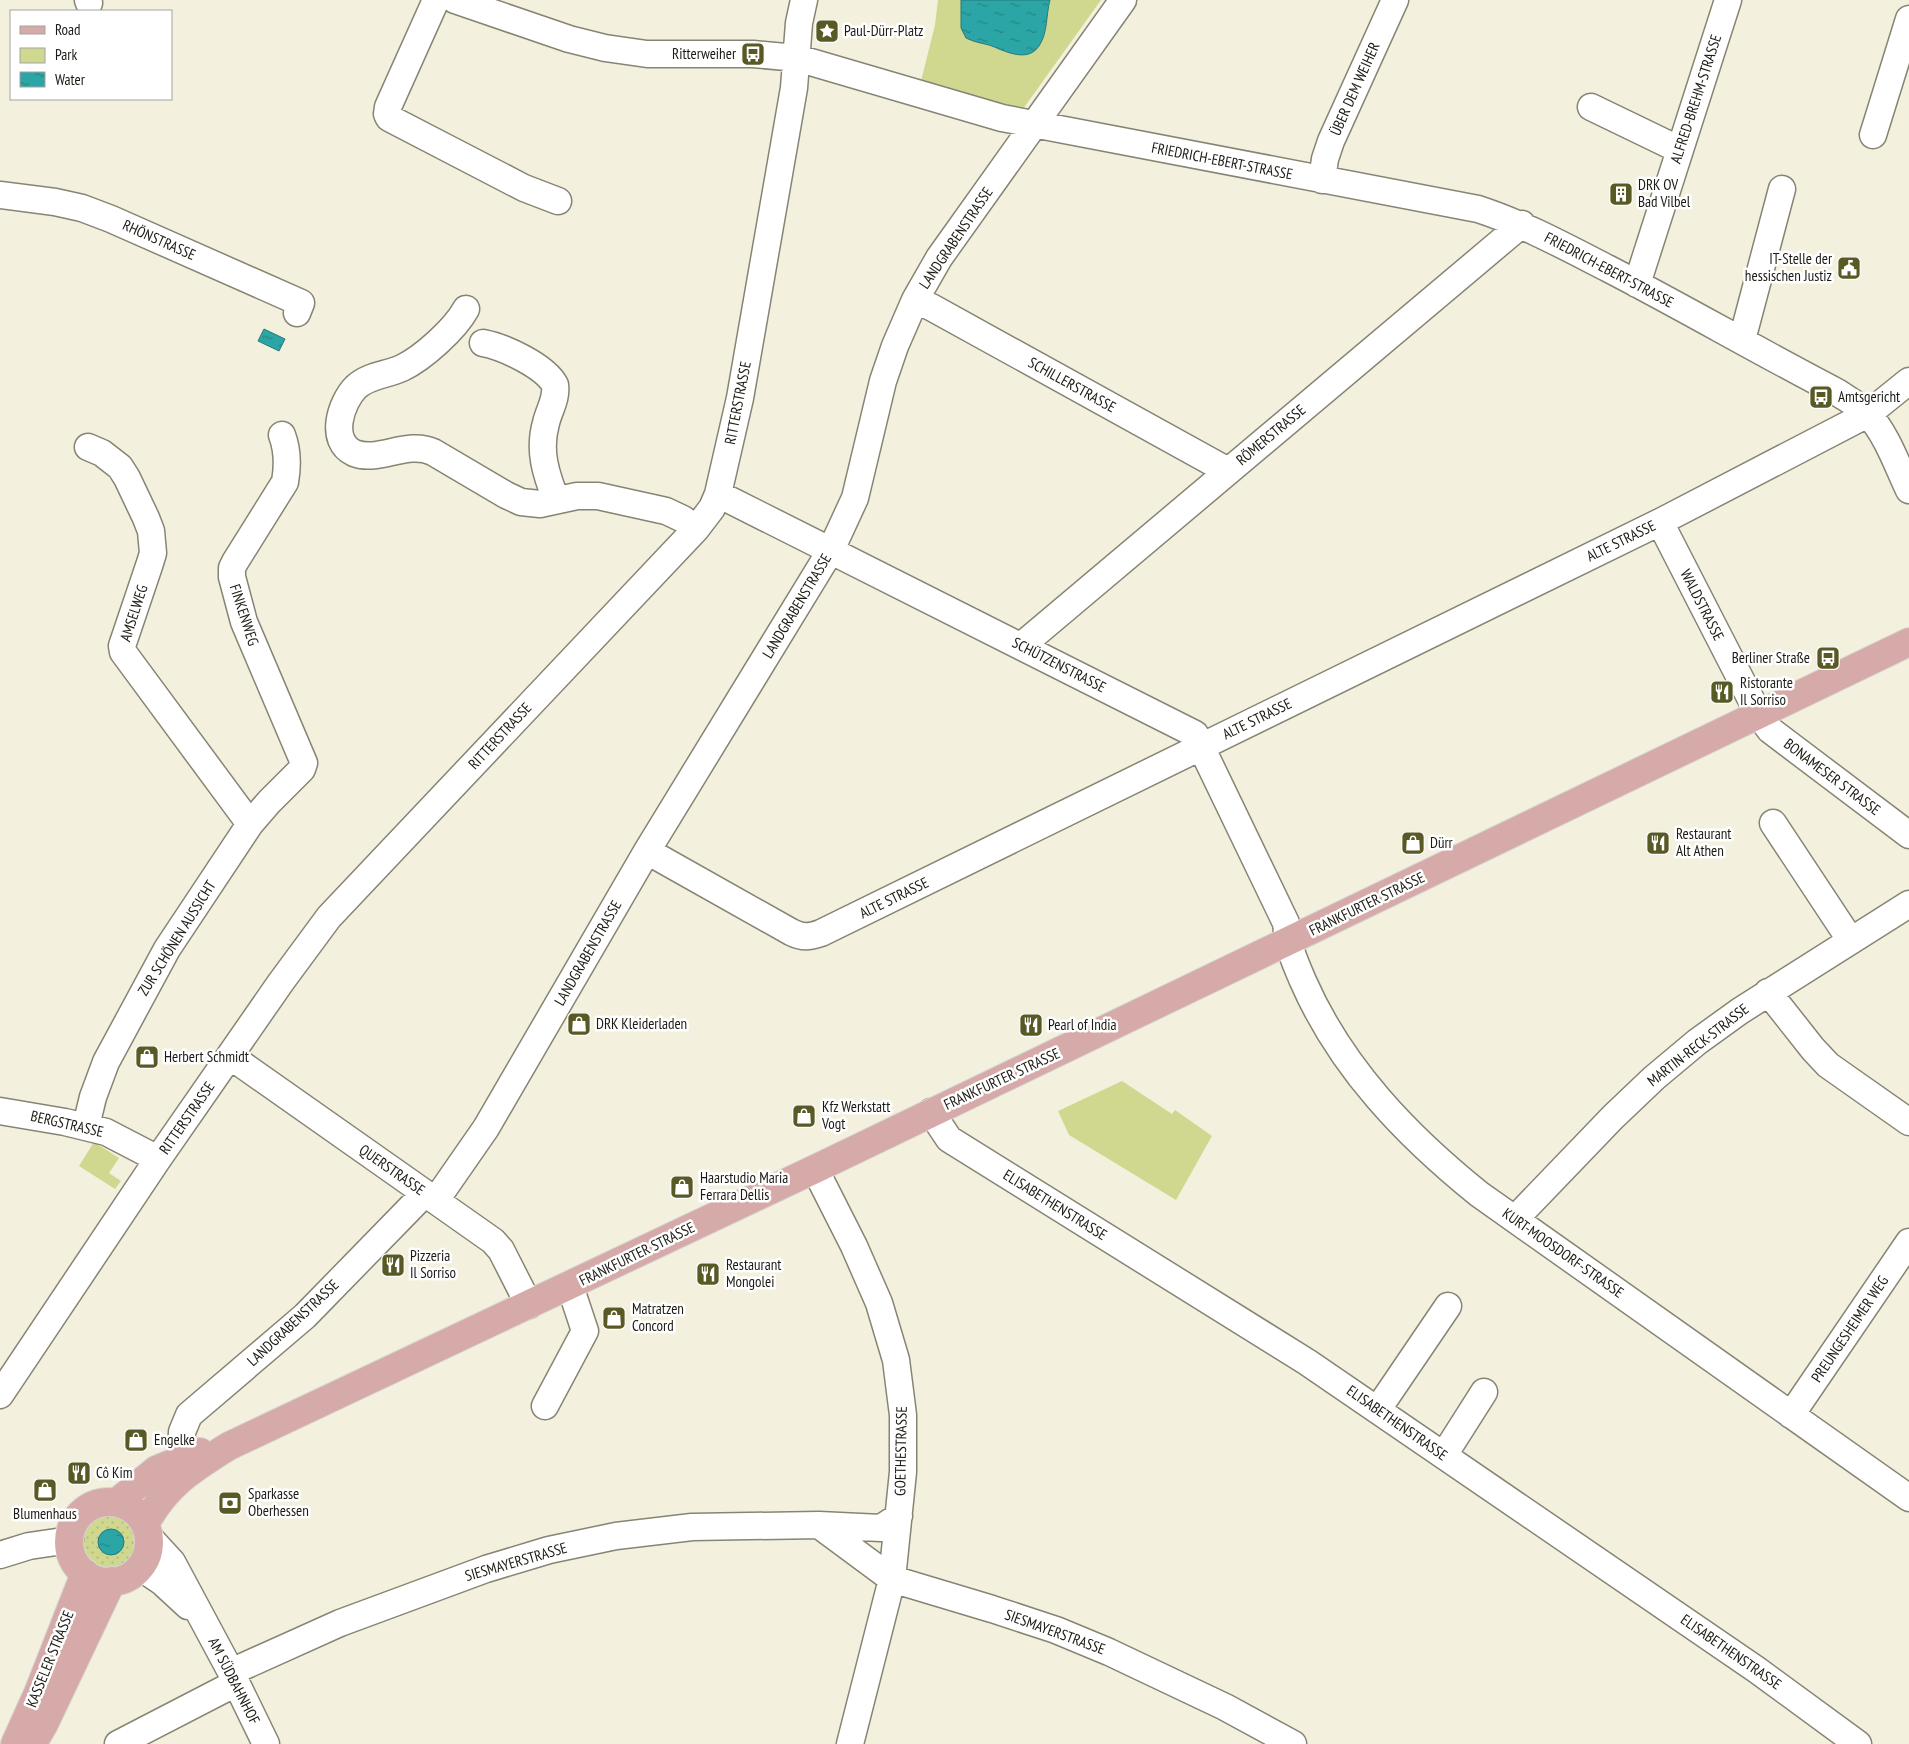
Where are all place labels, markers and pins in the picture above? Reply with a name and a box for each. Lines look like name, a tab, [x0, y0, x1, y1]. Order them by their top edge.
place icon: Paul-Dürr-Platz	[814, 18, 840, 44]
place label: Paul-Dürr-Platz	[844, 21, 924, 40]
bus stop icon: Ritterweiher	[740, 41, 766, 67]
place label: Ritterweiher	[672, 44, 737, 63]
place label: DRK OV Bad Vilbel	[1638, 175, 1691, 211]
building icon: DRK OV Bad Vilbel	[1608, 181, 1634, 207]
place label: IT-Stelle der hessischen Justiz	[1745, 249, 1833, 285]
public building icon: IT-Stelle der hessischen Justiz	[1836, 255, 1862, 281]
bus stop icon: Amtsgericht	[1808, 384, 1834, 410]
place label: Amtsgericht	[1838, 387, 1900, 406]
bus stop icon: Berliner Straße	[1815, 645, 1841, 671]
place label: Berliner Straße	[1732, 648, 1810, 667]
place label: Ristorante Il Sorriso	[1740, 673, 1793, 709]
restaurant icon: Ristorante Il Sorriso	[1709, 679, 1735, 705]
place label: Restaurant Alt Athen	[1676, 824, 1731, 860]
shop icon: Dürr	[1400, 830, 1426, 856]
restaurant icon: Restaurant Alt Athen	[1645, 830, 1671, 856]
place label: Dürr	[1430, 833, 1453, 852]
shop icon: DRK Kleiderladen	[566, 1011, 592, 1037]
restaurant icon: Pearl of India	[1018, 1012, 1044, 1038]
place label: DRK Kleiderladen	[596, 1014, 687, 1033]
place label: Pearl of India	[1048, 1015, 1117, 1034]
shop icon: Herbert Schmidt	[134, 1044, 160, 1070]
place label: Herbert Schmidt	[164, 1047, 249, 1066]
place label: Kfz Werkstatt Vogt	[821, 1097, 890, 1133]
shop icon: Kfz Werkstatt Vogt	[791, 1103, 817, 1129]
place label: Haarstudio Maria Ferrara Dellis	[700, 1168, 788, 1204]
shop icon: Haarstudio Maria Ferrara Dellis	[669, 1174, 695, 1200]
place label: Pizzeria Il Sorriso	[410, 1246, 456, 1282]
restaurant icon: Pizzeria Il Sorriso	[380, 1252, 406, 1278]
place label: Restaurant Mongolei	[726, 1255, 781, 1291]
restaurant icon: Restaurant Mongolei	[695, 1261, 721, 1287]
place label: Matratzen Concord	[632, 1299, 684, 1335]
shop icon: Matratzen Concord	[601, 1305, 627, 1331]
shop icon: Engelke	[123, 1427, 149, 1453]
place label: Engelke	[154, 1430, 195, 1449]
restaurant icon: Cô Kim	[66, 1460, 92, 1486]
place label: Cô Kim	[96, 1463, 133, 1482]
shop icon: Blumenhaus	[32, 1477, 58, 1503]
place label: Sparkasse Oberhessen	[248, 1484, 309, 1520]
bank icon: Sparkasse Oberhessen	[217, 1490, 243, 1516]
place label: Blumenhaus	[13, 1504, 77, 1523]

